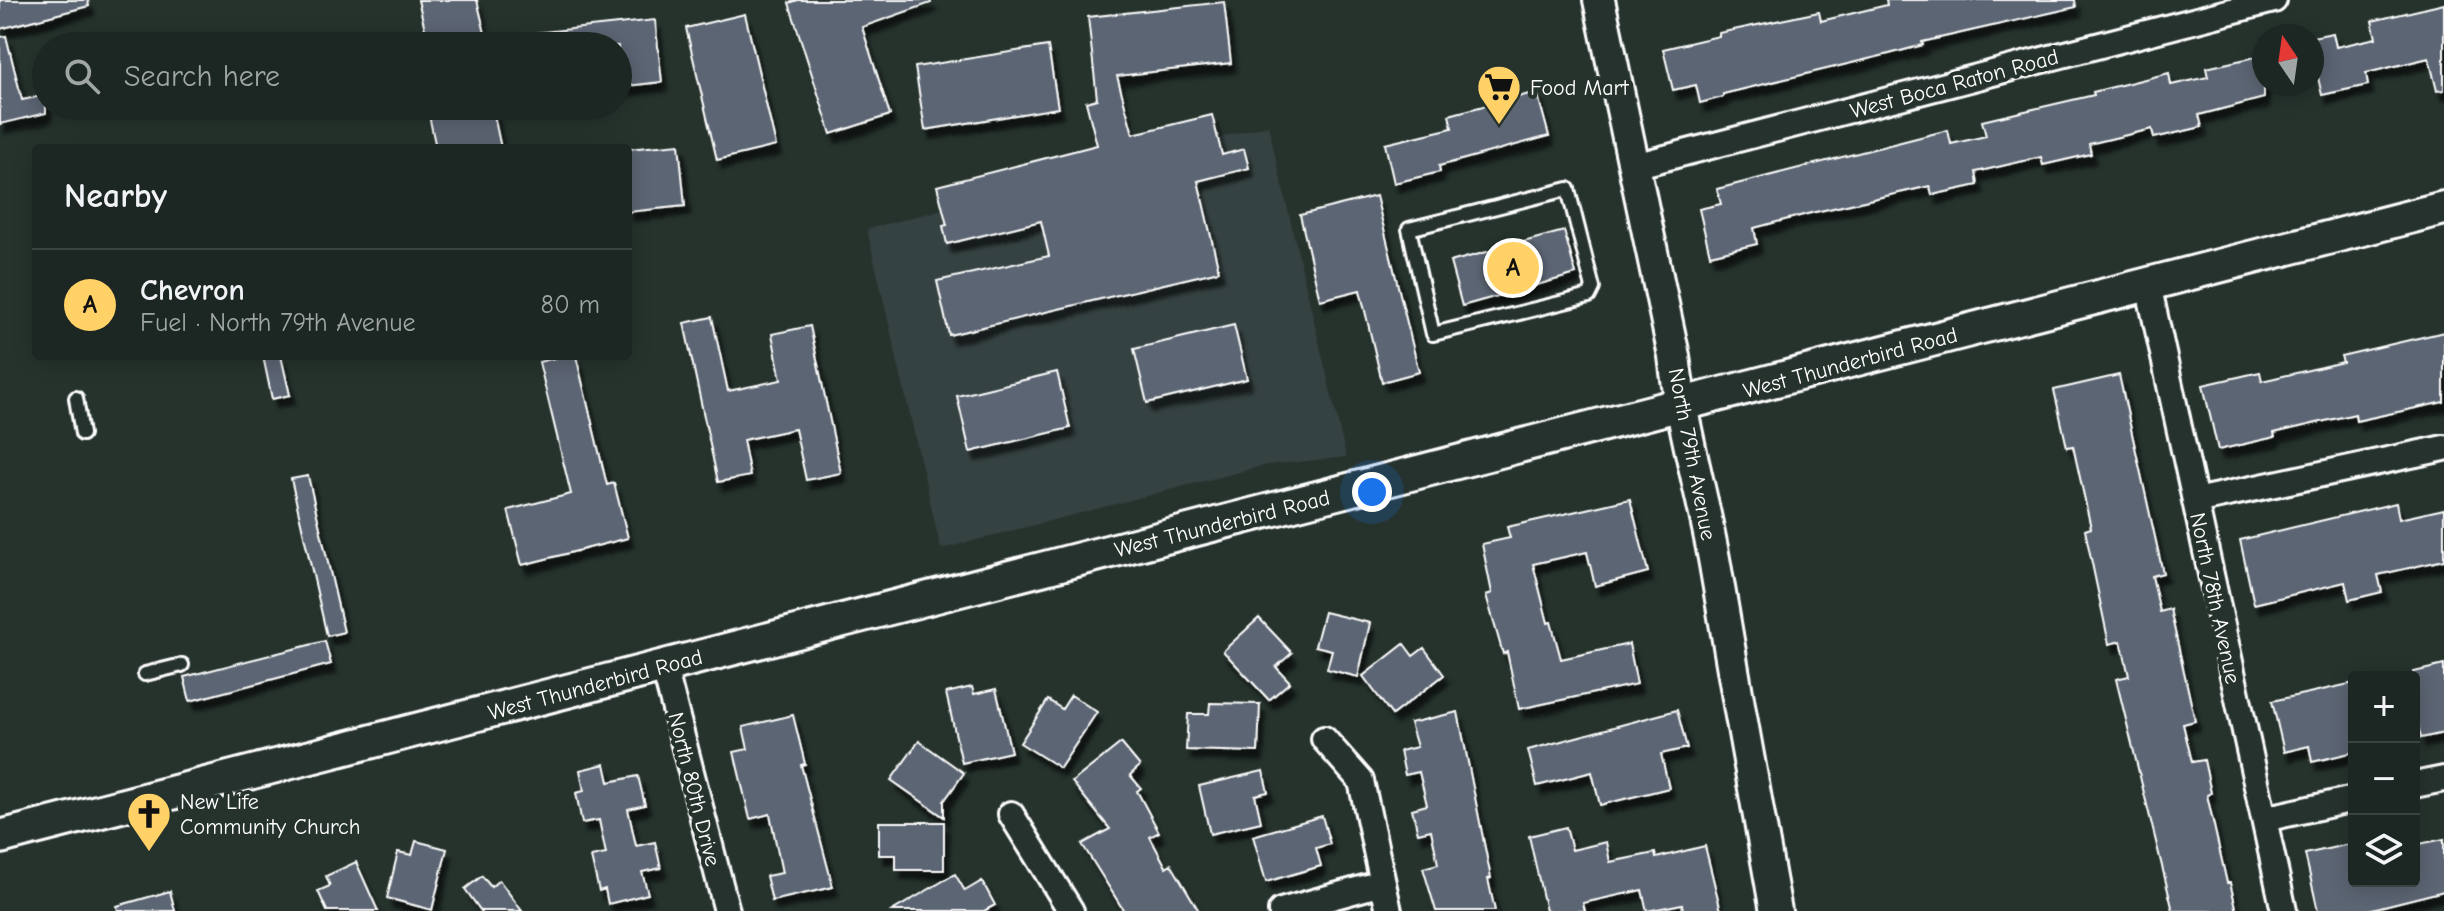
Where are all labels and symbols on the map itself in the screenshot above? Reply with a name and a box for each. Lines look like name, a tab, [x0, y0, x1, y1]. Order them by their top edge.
north arrow	[2252, 24, 2324, 96]
street label: West Boca Raton Road	[1847, 44, 2061, 124]
supermarket icon: Food Mart	[1475, 63, 1523, 126]
place label: Food Mart	[1530, 75, 1629, 101]
pin: A	[1487, 238, 1539, 298]
street label: West Thunderbird Road	[1740, 322, 1960, 404]
street label: North 79th Avenue	[1663, 366, 1721, 542]
your location	[1352, 472, 1392, 512]
street label: West Thunderbird Road	[1112, 485, 1333, 563]
street label: North 78th Avenue	[2184, 510, 2246, 686]
street label: West Thunderbird Road	[485, 644, 705, 726]
street label: North 80th Drive	[662, 710, 726, 869]
place label: New Life Community Church	[180, 789, 360, 840]
church icon: New Life Community Church	[125, 790, 173, 853]

